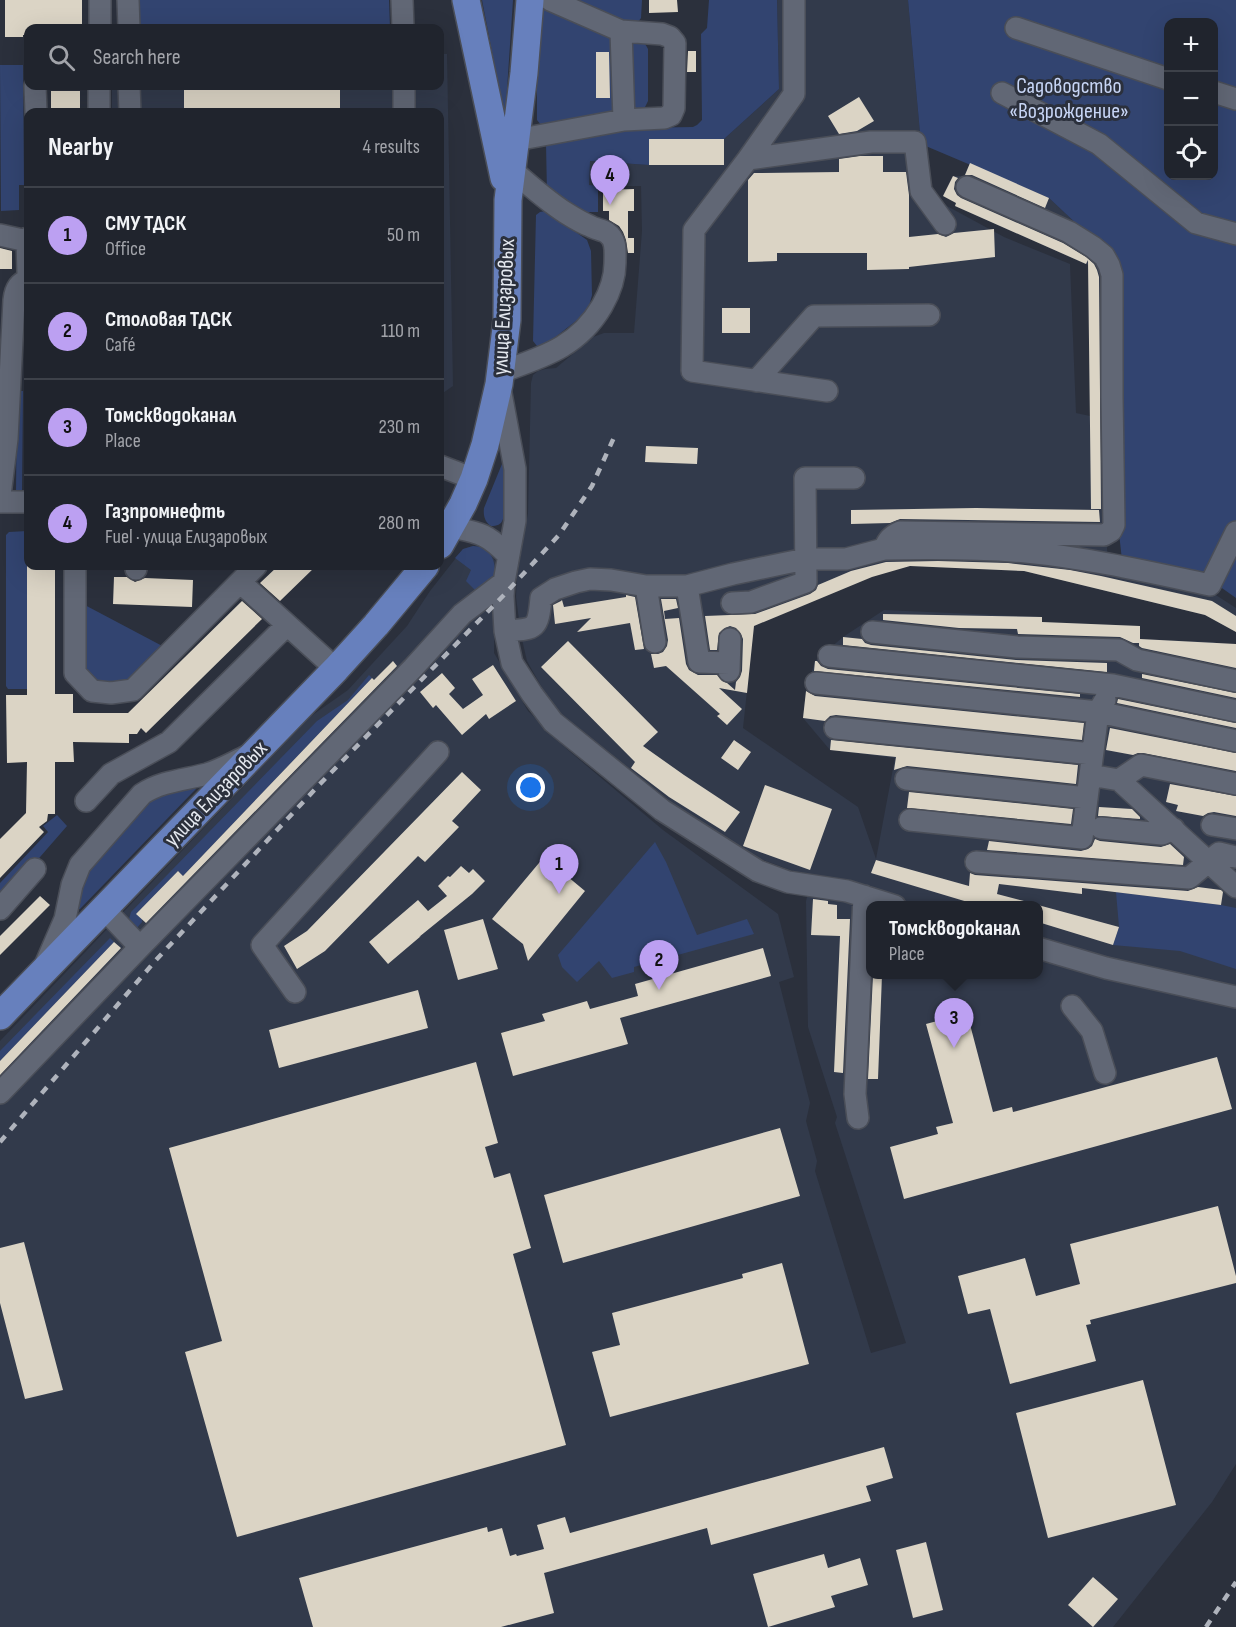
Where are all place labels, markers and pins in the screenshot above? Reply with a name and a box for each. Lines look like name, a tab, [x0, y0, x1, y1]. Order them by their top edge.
pin: 4	[590, 156, 630, 205]
pin: 1	[540, 844, 578, 894]
pin: 2	[640, 940, 678, 990]
pin: 3	[934, 998, 974, 1048]

